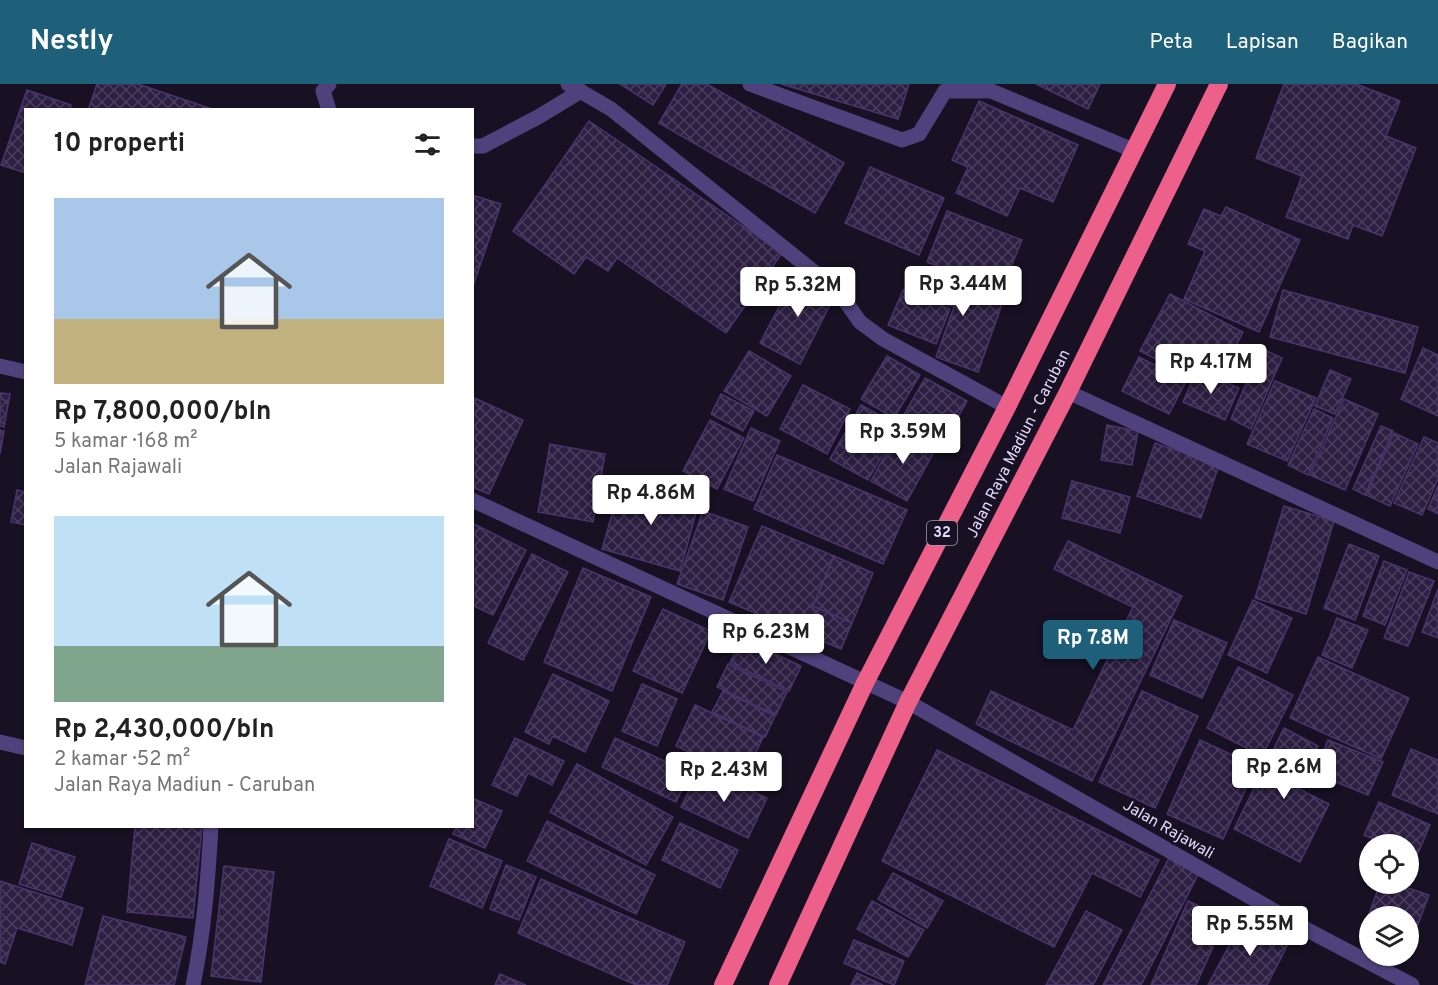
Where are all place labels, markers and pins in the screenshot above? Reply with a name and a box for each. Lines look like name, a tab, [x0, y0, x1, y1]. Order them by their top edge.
pin: Rp 3.44M	[901, 266, 1025, 317]
pin: Rp 5.32M	[736, 267, 860, 318]
pin: Rp 4.17M	[1149, 344, 1273, 395]
pin: Rp 3.59M	[841, 414, 965, 465]
pin: Rp 4.86M	[589, 475, 713, 526]
pin: Rp 6.23M	[704, 614, 828, 665]
pin: Rp 7.8M	[1038, 620, 1148, 671]
pin: Rp 2.6M	[1229, 749, 1339, 800]
pin: Rp 2.43M	[662, 752, 786, 803]
pin: Rp 5.55M	[1188, 906, 1312, 957]

